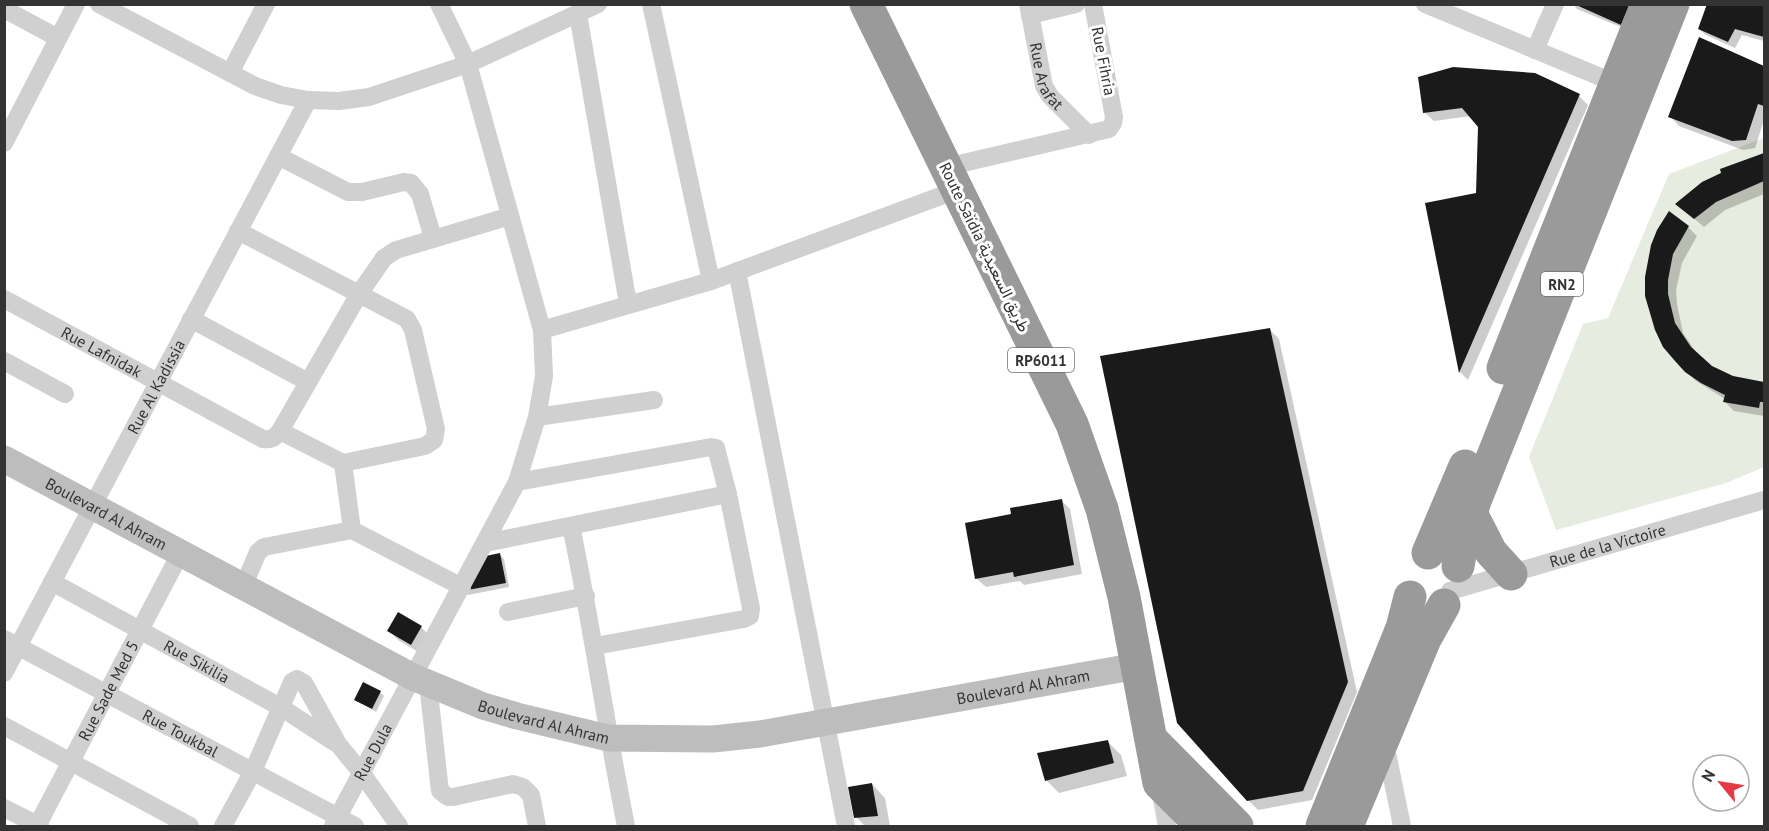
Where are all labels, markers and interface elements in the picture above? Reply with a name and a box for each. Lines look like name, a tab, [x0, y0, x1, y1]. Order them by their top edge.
street label: Rue Fihria	[1088, 25, 1120, 97]
street label: Rue Arafat	[1026, 41, 1068, 114]
street label: Route Saïdia طريق السعيدية	[934, 159, 1035, 336]
road number: RN2	[1541, 272, 1583, 296]
street label: Rue Lafnidak	[58, 322, 146, 382]
street label: Rue Al Kadissia	[123, 336, 189, 437]
road number: RP6011	[1008, 348, 1074, 372]
street label: Boulevard Al Ahram	[42, 473, 171, 554]
street label: Rue de la Victoire	[1547, 519, 1668, 572]
street label: Rue Sikilia	[160, 635, 233, 687]
street label: Rue Sade Med 5	[74, 637, 143, 744]
street label: Boulevard Al Ahram	[955, 665, 1091, 708]
street label: Boulevard Al Ahram	[476, 695, 611, 748]
street label: Rue Toukbal	[139, 705, 222, 762]
street label: Rue Dula	[349, 720, 396, 784]
north arrow	[1691, 753, 1751, 813]
text: N	[1697, 766, 1719, 785]

